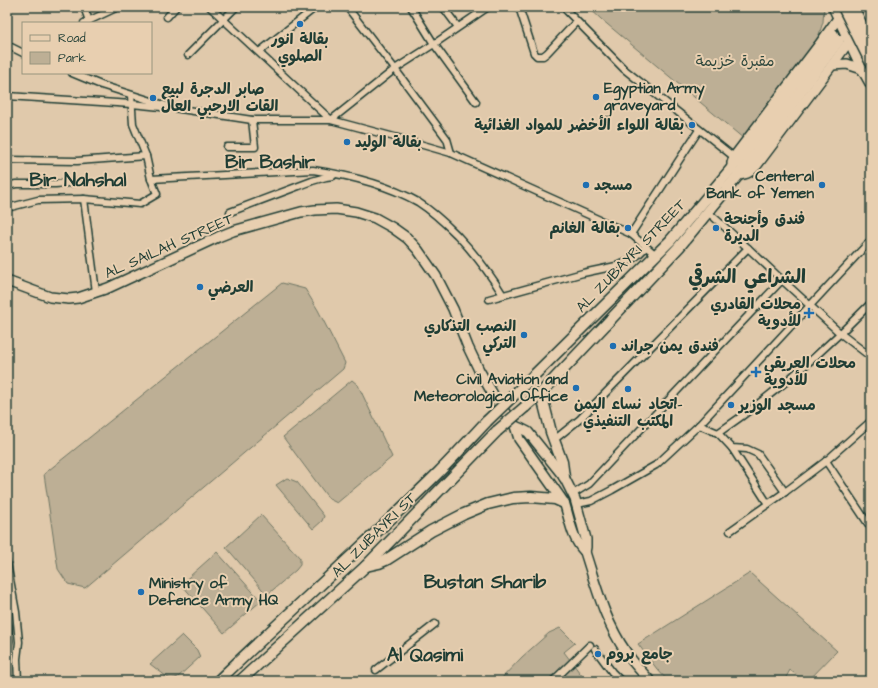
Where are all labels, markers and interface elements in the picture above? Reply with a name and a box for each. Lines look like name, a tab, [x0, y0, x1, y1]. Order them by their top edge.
marker: بقالة انور الصلوي	[295, 19, 305, 29]
legend	[22, 22, 152, 74]
place label: بقالة انور الصلوي	[270, 29, 329, 68]
text: Road	[58, 30, 86, 47]
text: Park	[58, 50, 86, 67]
park label: مقبرة خزيمة	[696, 51, 774, 72]
place label: Egyptian Army graveyard	[604, 78, 705, 118]
place label: صابر الدجرة لبيع القات الارحبي العال	[161, 79, 278, 120]
marker: Egyptian Army graveyard	[591, 92, 601, 102]
marker: صابر الدجرة لبيع القات الارحبي العال	[148, 93, 158, 103]
place label: بقالة اللواء الأخضر للمواد الغذائية	[474, 114, 684, 136]
marker: بقالة اللواء الأخضر للمواد الغذائية	[687, 120, 697, 130]
place label: بقالة الوليد	[355, 132, 422, 153]
marker: بقالة الوليد	[342, 137, 352, 147]
district label: Bir Bashir	[225, 149, 315, 176]
place label: Centeral Bank of Yemen	[706, 166, 815, 204]
district label: Bir Nahshal	[29, 167, 127, 194]
place label: مسجد	[594, 175, 632, 196]
marker: مسجد	[581, 180, 591, 190]
marker: Centeral Bank of Yemen	[817, 180, 827, 190]
street label: AL ZUBAYRI STREET	[571, 194, 691, 317]
street label: AL SAILAH STREET	[101, 208, 238, 284]
place label: فندق وأجنحة الديرة	[724, 209, 805, 247]
place label: بقالة الغانم	[550, 218, 620, 239]
marker: بقالة الغانم	[623, 223, 633, 233]
marker: فندق وأجنحة الديرة	[711, 223, 721, 233]
district label: الشراعي الشرقي	[688, 263, 806, 293]
place label: العرضي	[208, 277, 254, 301]
marker: العرضي	[195, 282, 205, 292]
place label: محلات القادري للأدوية	[711, 294, 801, 332]
marker: محلات القادري للأدوية	[804, 308, 814, 318]
place label: النصب التذكاري التركي	[424, 316, 516, 357]
marker: النصب التذكاري التركي	[519, 330, 529, 340]
place label: فندق يمن جراند	[621, 336, 719, 357]
marker: فندق يمن جراند	[608, 341, 618, 351]
place label: محلات العريقي للأدوية	[764, 353, 856, 391]
marker: محلات العريقي للأدوية	[751, 367, 761, 377]
place label: Civil Aviation and Meteorological Office	[414, 369, 568, 409]
marker: Civil Aviation and Meteorological Office	[571, 383, 581, 393]
marker: اتحاد نساء اليمن- المكتب التنفيذي	[623, 384, 633, 394]
place label: اتحاد نساء اليمن- المكتب التنفيذي	[574, 394, 682, 433]
place label: مسجد الوزير	[737, 395, 816, 416]
marker: مسجد الوزير	[726, 400, 736, 410]
street label: AL ZUBAYRI ST	[327, 487, 422, 582]
district label: Bustan Sharib	[424, 569, 547, 596]
place label: Ministry of Defence Army HQ	[149, 573, 279, 612]
marker: Ministry of Defence Army HQ	[136, 587, 146, 597]
district label: Al Qasimi	[387, 642, 463, 669]
place label: جامع بروم	[606, 644, 673, 665]
marker: جامع بروم	[593, 649, 603, 659]

